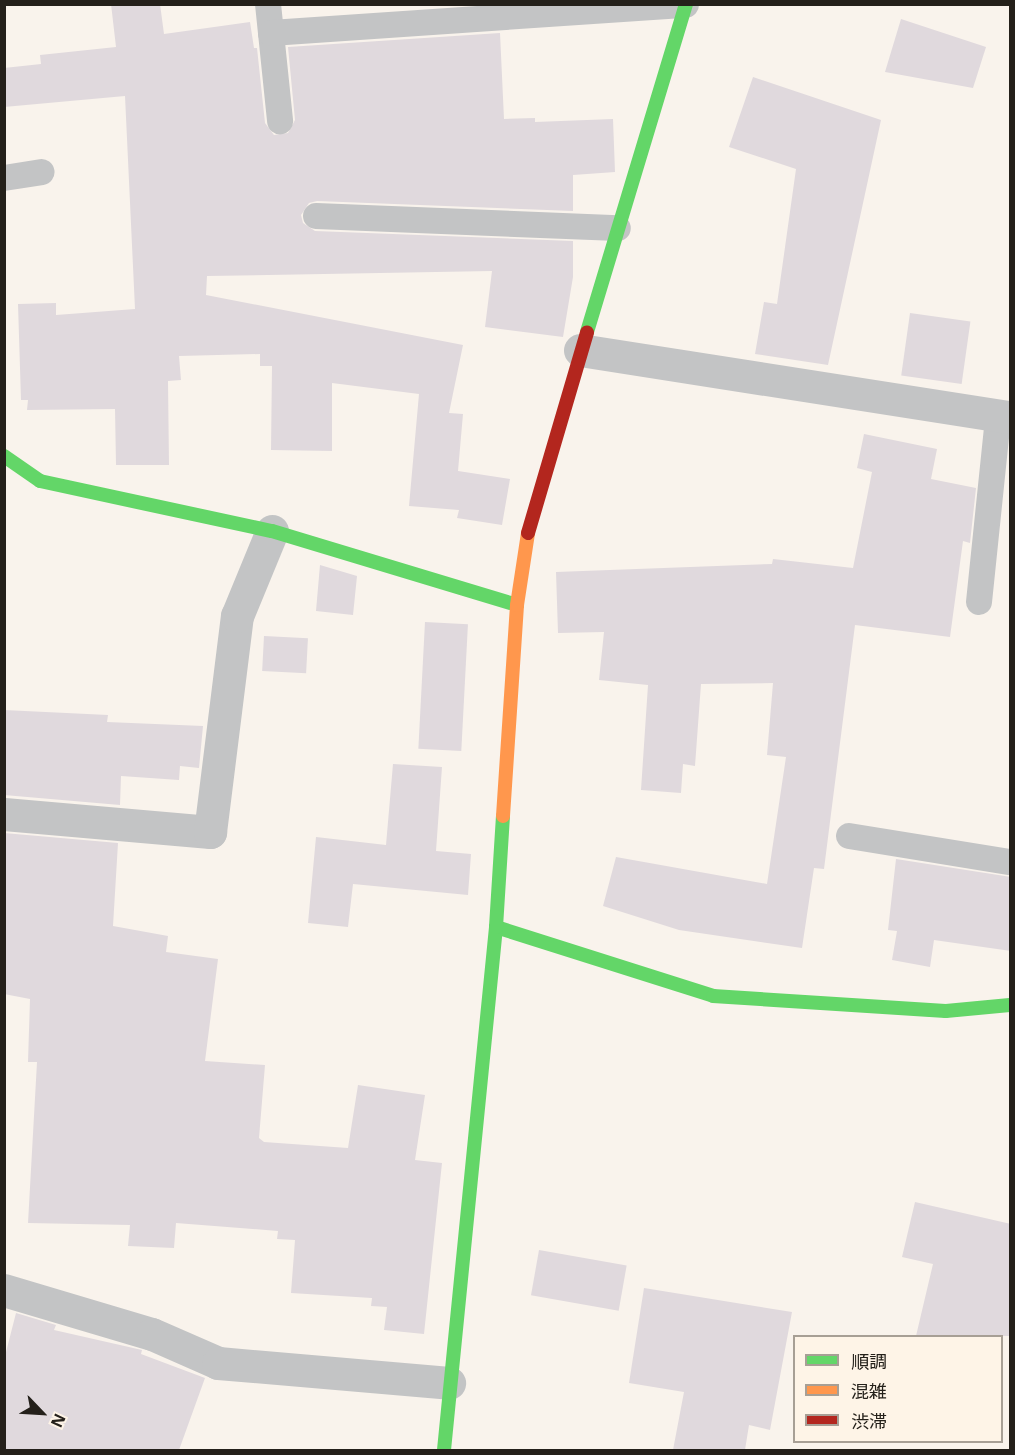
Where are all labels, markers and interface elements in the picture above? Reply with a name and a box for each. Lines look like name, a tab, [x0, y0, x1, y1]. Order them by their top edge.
legend	[793, 1335, 1003, 1443]
text: 順調	[851, 1349, 887, 1373]
text: 混雑	[851, 1379, 887, 1403]
north arrow	[12, 1383, 72, 1443]
text: 渋滞	[851, 1409, 887, 1433]
text: N	[46, 1410, 71, 1431]

